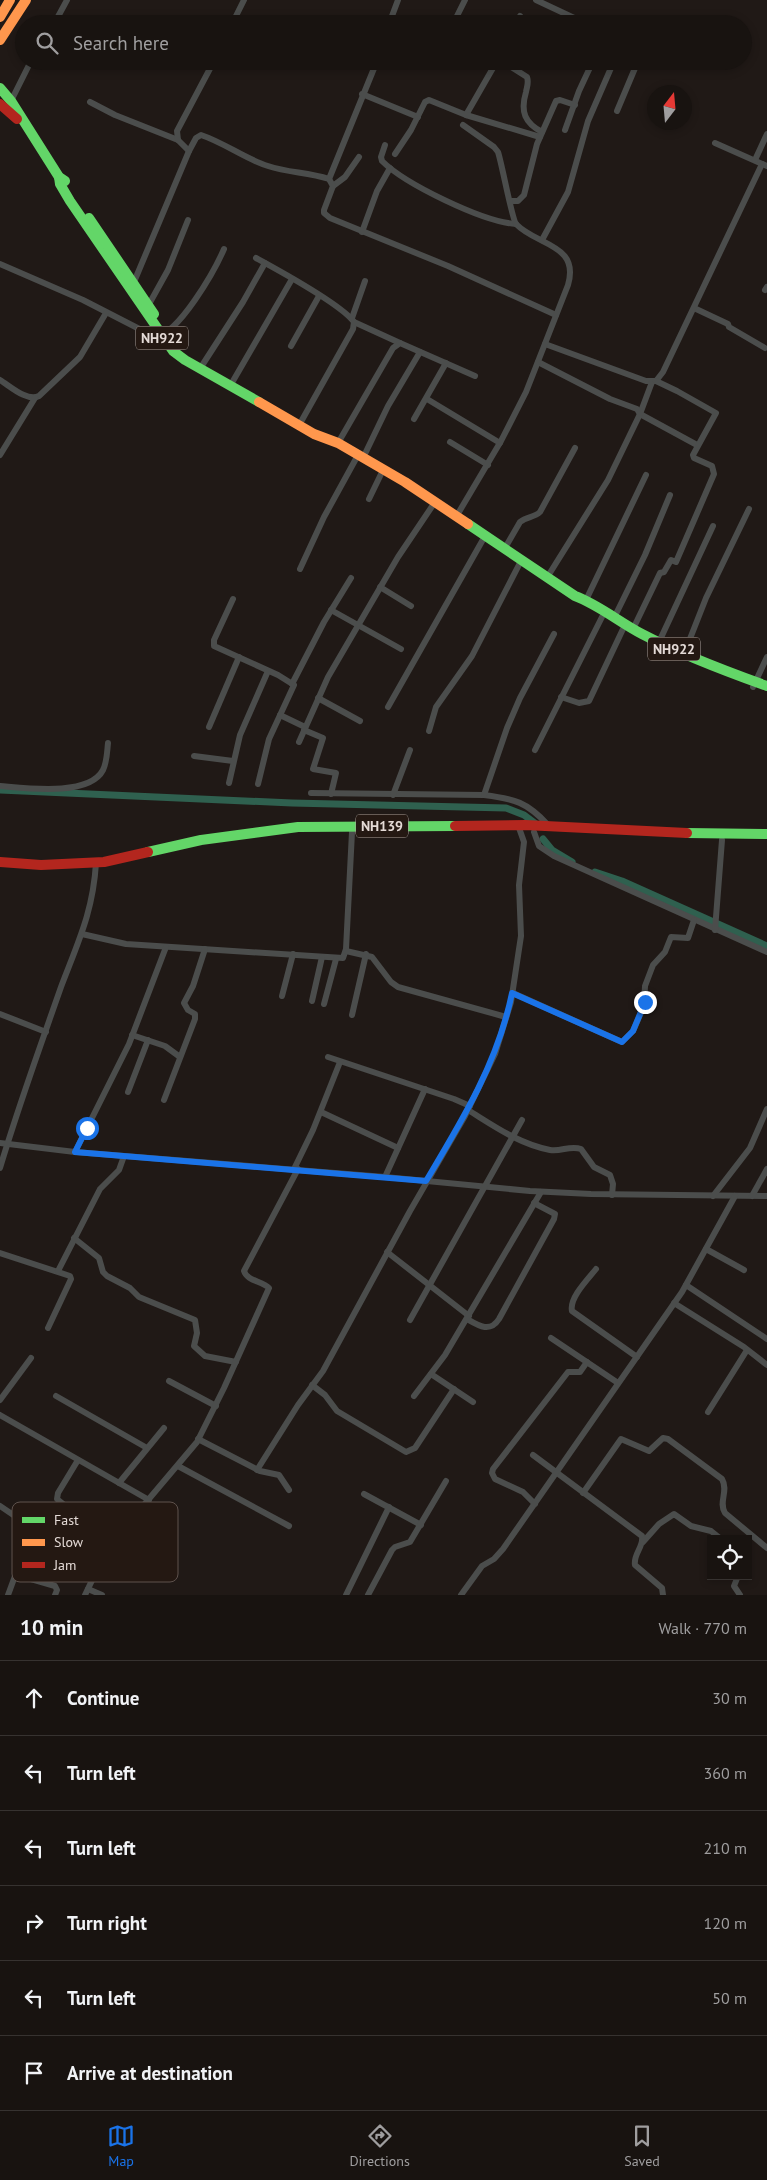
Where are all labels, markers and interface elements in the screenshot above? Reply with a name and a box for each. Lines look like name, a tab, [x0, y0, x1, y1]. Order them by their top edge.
search box	[15, 15, 752, 70]
icon: search	[33, 29, 61, 57]
text: Search here	[73, 31, 169, 55]
north arrow	[647, 85, 692, 130]
road number: NH922	[136, 326, 188, 349]
road number: NH922	[648, 638, 700, 661]
road number: NH139	[356, 814, 408, 838]
route end	[634, 991, 657, 1014]
route start	[76, 1117, 99, 1140]
legend	[12, 1502, 178, 1582]
text: Fast	[54, 1511, 79, 1529]
text: Slow	[54, 1533, 84, 1551]
map controls	[707, 1535, 752, 1580]
button: locate	[707, 1535, 752, 1580]
text: Jam	[53, 1556, 76, 1574]
text: 10 min	[20, 1614, 83, 1641]
text: Walk · 770 m	[658, 1618, 747, 1638]
icon: ahead	[20, 1684, 48, 1712]
text: Continue	[67, 1686, 139, 1710]
text: 30 m	[712, 1688, 747, 1708]
icon: left	[20, 1759, 48, 1787]
text: Turn left	[67, 1761, 136, 1785]
text: 360 m	[704, 1763, 747, 1783]
icon: left	[20, 1834, 48, 1862]
text: Turn left	[67, 1836, 136, 1860]
text: 210 m	[704, 1838, 747, 1858]
icon: right	[20, 1909, 48, 1937]
text: Turn right	[67, 1911, 147, 1935]
text: 120 m	[704, 1913, 747, 1933]
icon: left	[20, 1984, 48, 2012]
text: Turn left	[67, 1986, 136, 2010]
text: 50 m	[712, 1988, 747, 2008]
icon: arrive	[20, 2059, 48, 2087]
text: Arrive at destination	[67, 2061, 233, 2085]
tab: Map	[107, 2122, 135, 2170]
tab: Directions	[349, 2122, 410, 2170]
tab: Saved	[624, 2122, 660, 2170]

